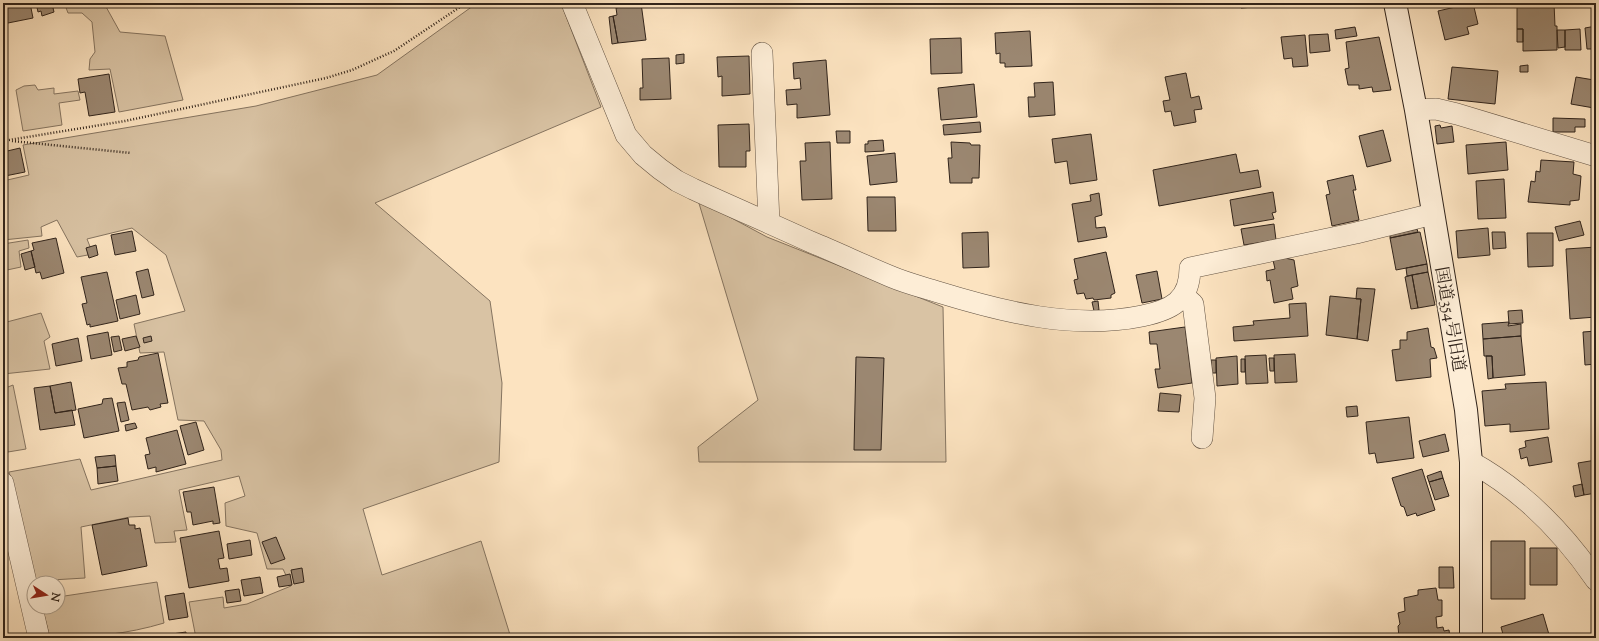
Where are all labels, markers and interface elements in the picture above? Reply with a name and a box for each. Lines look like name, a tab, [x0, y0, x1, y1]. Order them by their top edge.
street label: 国道354号旧道	[1428, 265, 1470, 374]
north arrow	[26, 575, 66, 615]
text: N	[46, 590, 64, 603]

